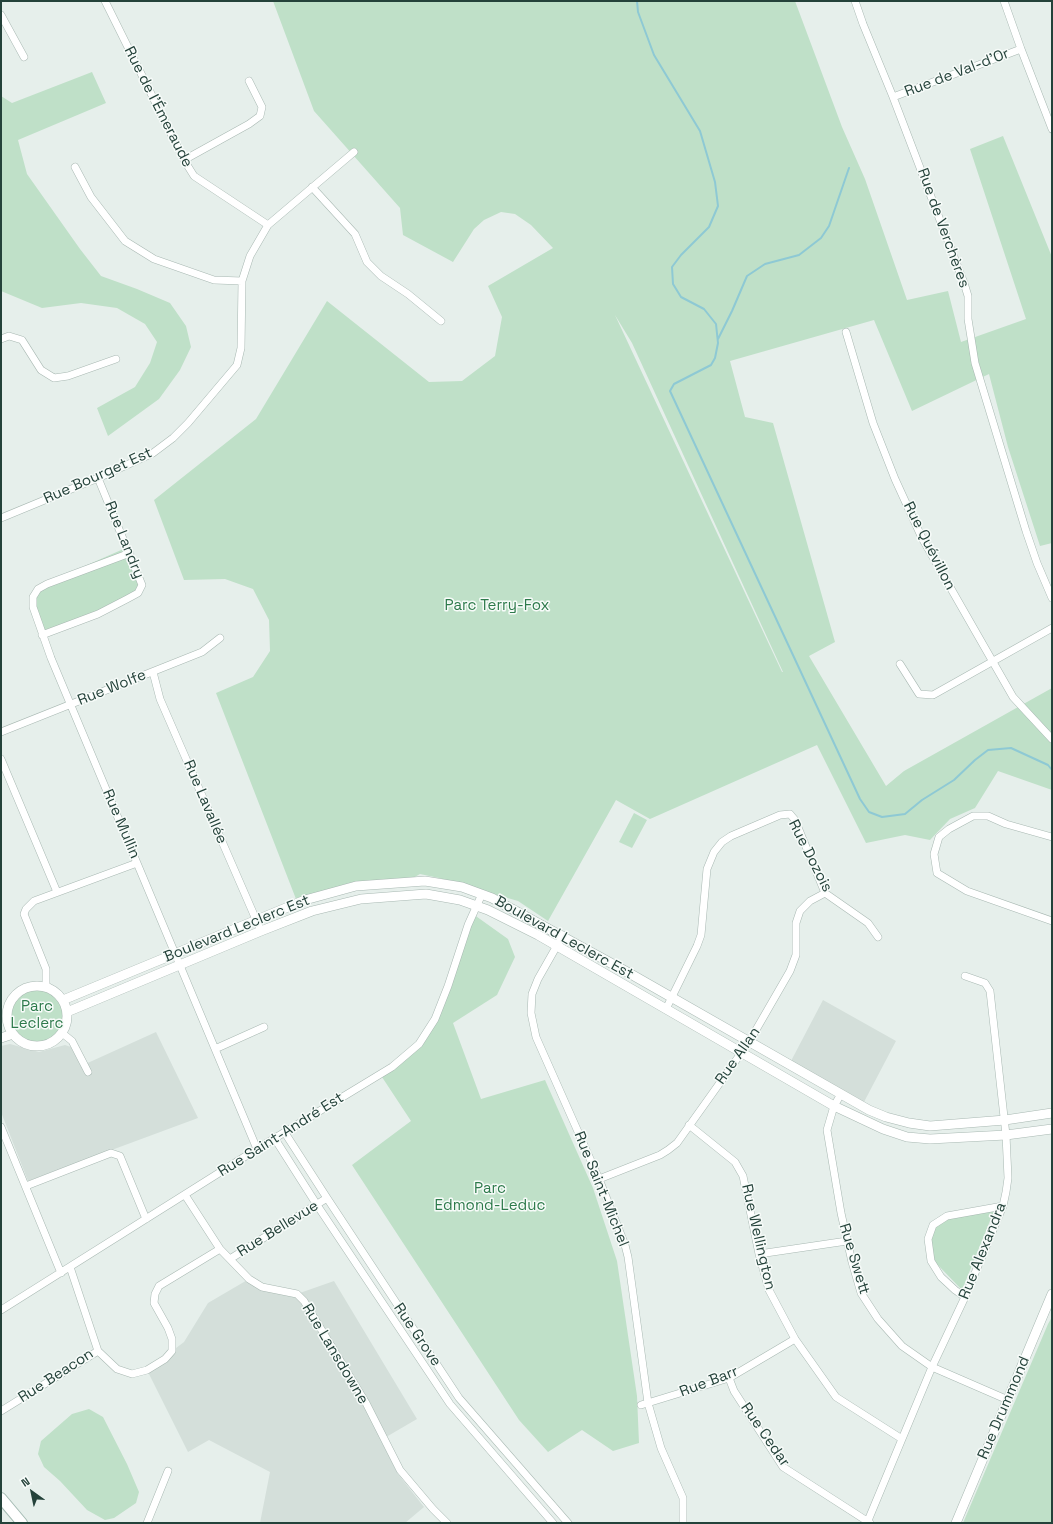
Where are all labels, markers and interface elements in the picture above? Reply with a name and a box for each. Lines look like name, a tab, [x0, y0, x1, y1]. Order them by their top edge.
street label: Rue de l'Émeraude	[120, 44, 196, 170]
street label: Rue de Val-d'Or	[902, 45, 1012, 101]
street label: Rue de Verchères	[913, 166, 973, 290]
street label: Rue Bourget Est	[41, 444, 155, 508]
street label: Rue Landry	[100, 499, 148, 581]
street label: Rue Quévillon	[899, 499, 959, 593]
park label: Parc Terry-Fox	[445, 597, 549, 615]
street label: Rue Wolfe	[75, 666, 149, 710]
street label: Rue Lavallée	[179, 757, 231, 847]
street label: Rue Mullin	[98, 787, 144, 861]
street label: Rue Dozois	[784, 817, 836, 895]
street label: Boulevard Leclerc Est	[161, 891, 313, 967]
street label: Boulevard Leclerc Est	[491, 892, 637, 984]
park label: Parc Leclerc	[11, 998, 63, 1033]
street label: Rue Allan	[712, 1024, 764, 1088]
street label: Rue Saint-André Est	[215, 1089, 347, 1181]
street label: Rue Saint-Michel	[570, 1129, 632, 1249]
park label: Parc Edmond-Leduc	[435, 1180, 545, 1215]
street label: Rue Wellington	[737, 1182, 779, 1292]
street label: Rue Bellevue	[234, 1197, 322, 1261]
street label: Rue Alexandra	[955, 1200, 1011, 1302]
street label: Rue Swett	[835, 1221, 873, 1297]
street label: Rue Lansdowne	[298, 1300, 372, 1408]
street label: Rue Grove	[389, 1300, 445, 1370]
street label: Rue Beacon	[15, 1345, 97, 1407]
street label: Rue Drummond	[974, 1354, 1034, 1462]
street label: Rue Barr	[677, 1363, 741, 1401]
street label: Rue Cedar	[736, 1400, 794, 1470]
north arrow	[12, 1472, 52, 1512]
text: N	[19, 1474, 32, 1490]

